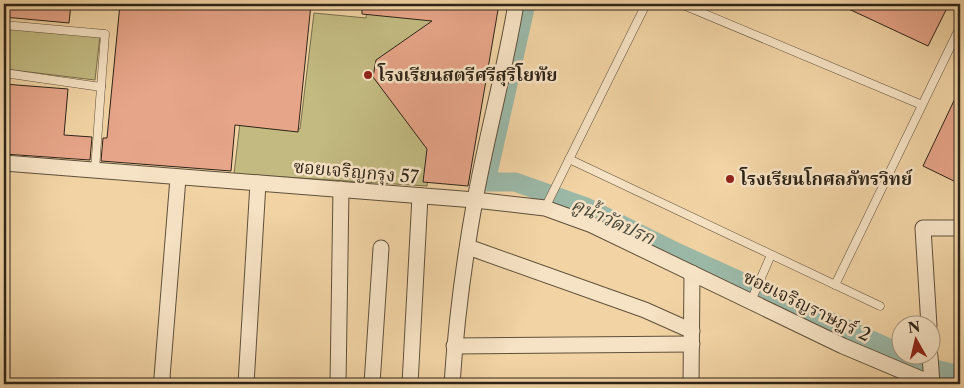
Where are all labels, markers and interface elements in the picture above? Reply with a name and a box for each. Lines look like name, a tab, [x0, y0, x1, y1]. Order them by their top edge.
place label: โรงเรียนสตรีศรีสุริโยทัย	[377, 63, 557, 87]
marker: โรงเรียนสตรีศรีสุริโยทัย	[362, 69, 374, 81]
street label: ซอยเจริญกรุง 57	[292, 156, 420, 189]
place label: โรงเรียนโกศลภัทรวิทย์	[739, 167, 913, 190]
marker: โรงเรียนโกศลภัทรวิทย์	[724, 173, 736, 185]
water label: คูน้ำวัดปรก	[568, 190, 660, 251]
street label: ซอยเจริญราษฎร์ 2	[740, 266, 874, 346]
north arrow	[892, 316, 942, 366]
text: N	[907, 317, 921, 337]

